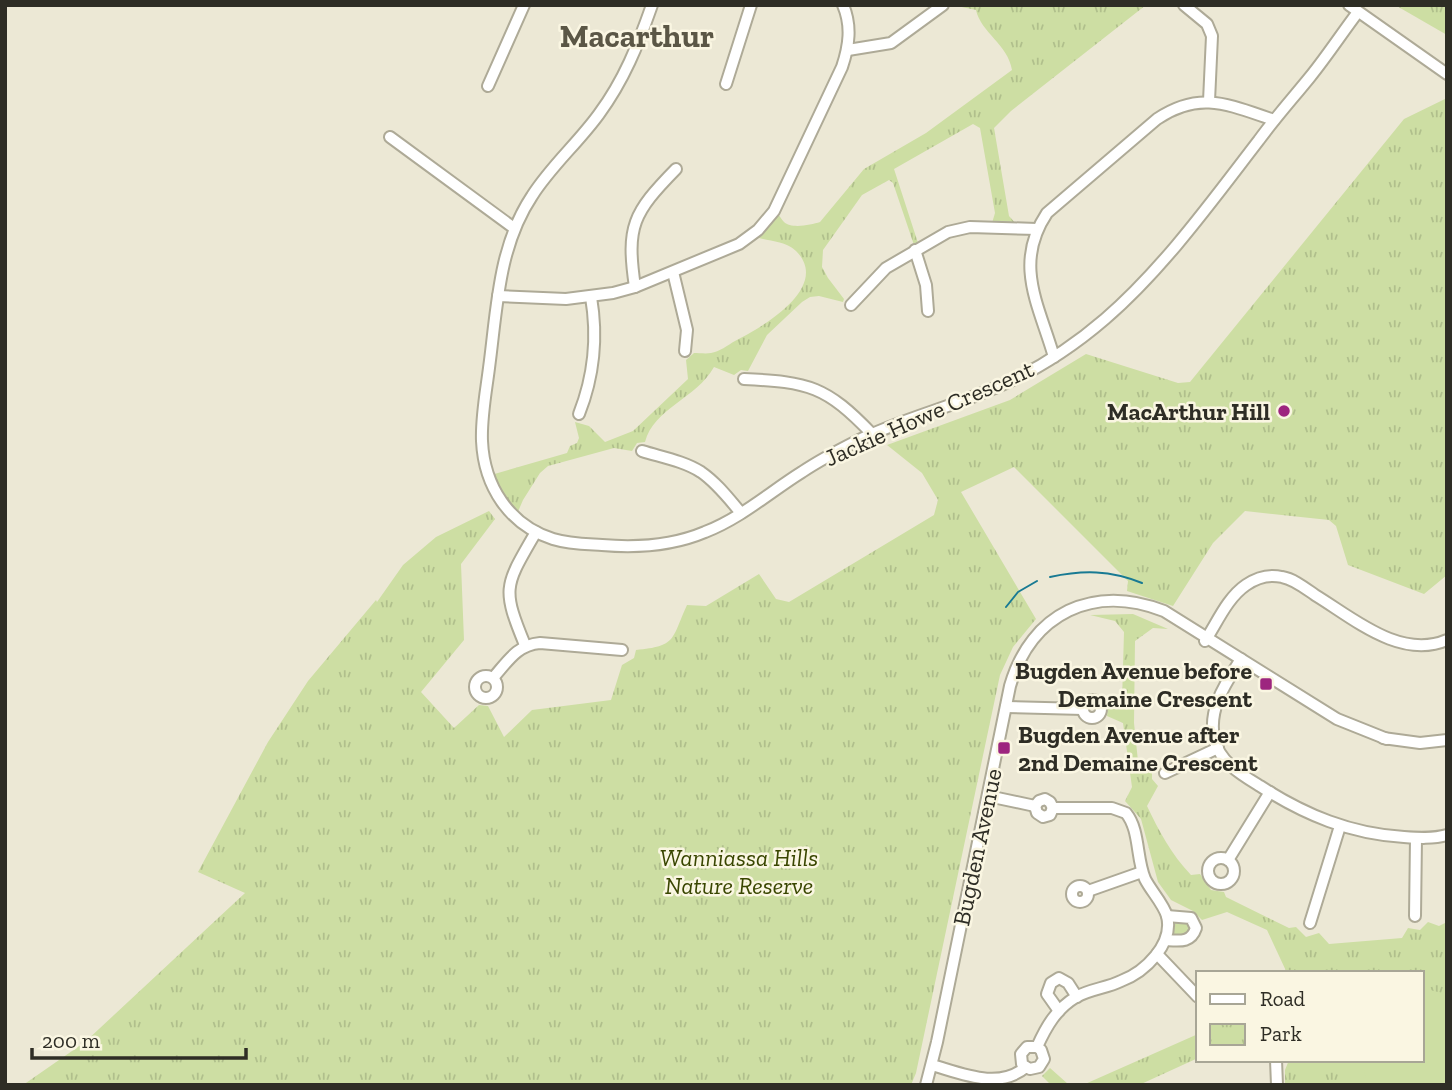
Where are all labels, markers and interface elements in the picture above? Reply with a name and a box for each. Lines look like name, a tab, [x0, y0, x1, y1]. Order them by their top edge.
district label: Macarthur	[560, 17, 714, 55]
street label: Jackie Howe Crescent	[820, 354, 1038, 472]
place label: MacArthur Hill	[1107, 397, 1270, 426]
marker: MacArthur Hill	[1276, 403, 1292, 419]
place label: Bugden Avenue before Demaine Crescent	[1015, 656, 1252, 713]
marker: Bugden Avenue before Demaine Crescent	[1258, 676, 1274, 692]
place label: Bugden Avenue after 2nd Demaine Crescent	[1018, 720, 1258, 777]
marker: Bugden Avenue after 2nd Demaine Crescent	[996, 740, 1012, 756]
street label: Bugden Avenue	[946, 766, 1008, 928]
park label: Wanniassa Hills Nature Reserve	[660, 843, 818, 900]
legend	[1196, 971, 1424, 1062]
text: Road	[1260, 986, 1306, 1011]
scale bar	[32, 1016, 245, 1060]
text: Park	[1260, 1021, 1302, 1046]
text: 200 m	[42, 1028, 100, 1053]

